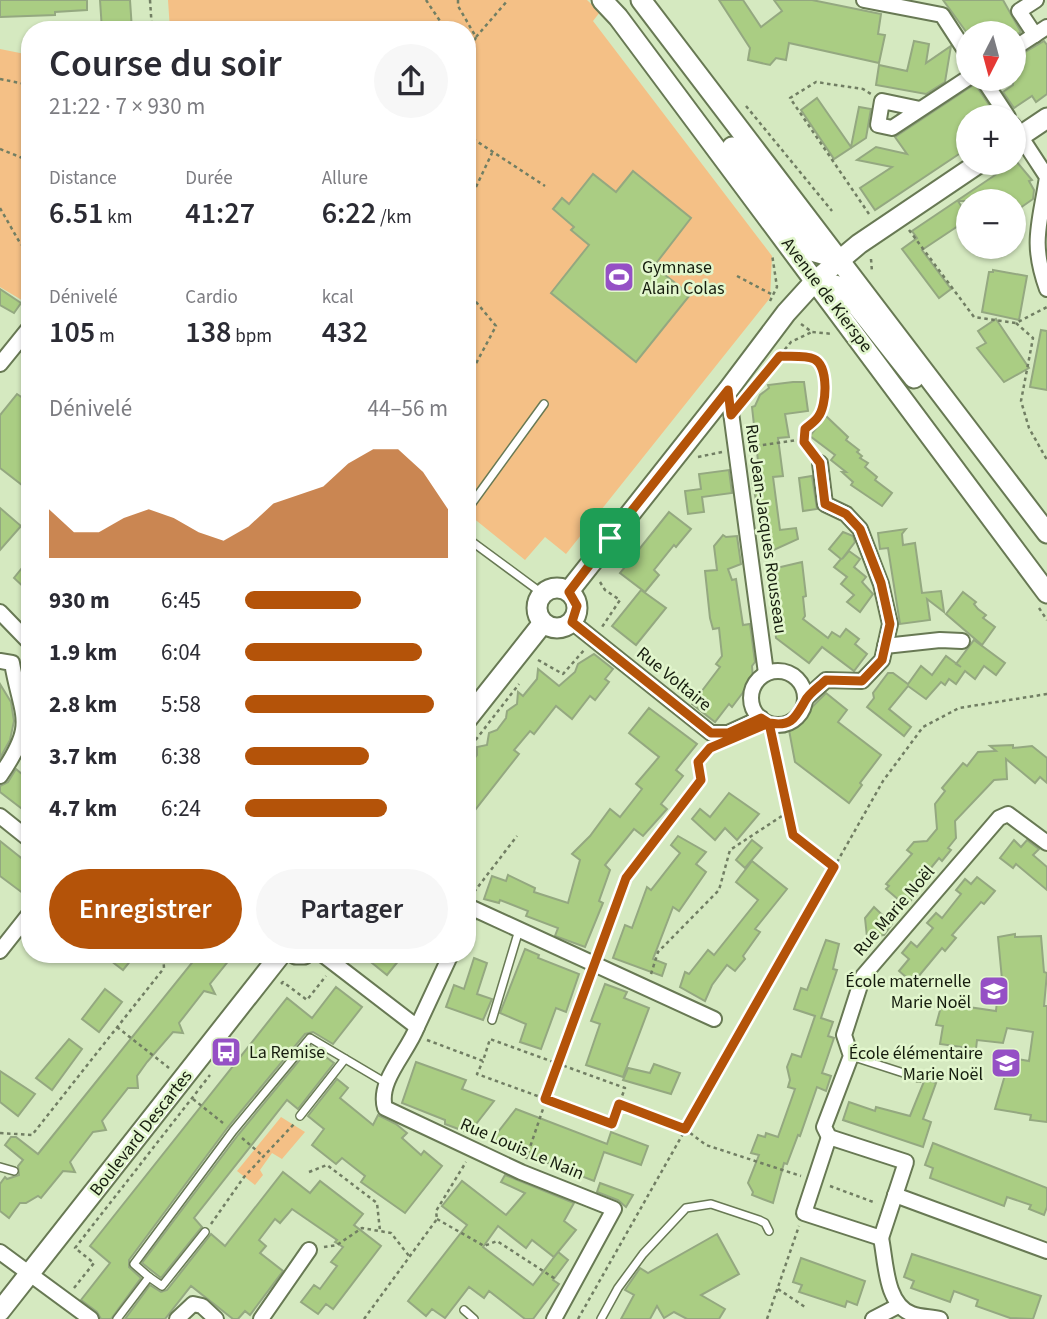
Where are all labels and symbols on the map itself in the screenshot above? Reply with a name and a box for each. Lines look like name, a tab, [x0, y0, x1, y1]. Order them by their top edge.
north arrow	[956, 21, 1026, 91]
street label: Avenue de Kierspe	[775, 232, 879, 358]
place label: Gymnase Alain Colas	[642, 255, 725, 301]
sports icon: Gymnase Alain Colas	[602, 260, 636, 294]
street label: Rue Jean-Jacques Rousseau	[739, 422, 793, 636]
pin	[580, 508, 640, 568]
street label: Rue Voltaire	[631, 641, 717, 717]
street label: Rue Marie Noël	[848, 860, 940, 962]
place label: École maternelle Marie Noël	[845, 969, 971, 1015]
school or university icon: École maternelle Marie Noël	[977, 974, 1011, 1008]
bus stop icon: La Remise	[209, 1035, 243, 1069]
place label: La Remise	[249, 1040, 325, 1065]
place label: École élémentaire Marie Noël	[849, 1041, 983, 1087]
school or university icon: École élémentaire Marie Noël	[989, 1046, 1023, 1080]
street label: Boulevard Descartes	[84, 1065, 198, 1201]
street label: Rue Louis Le Nain	[456, 1112, 588, 1186]

